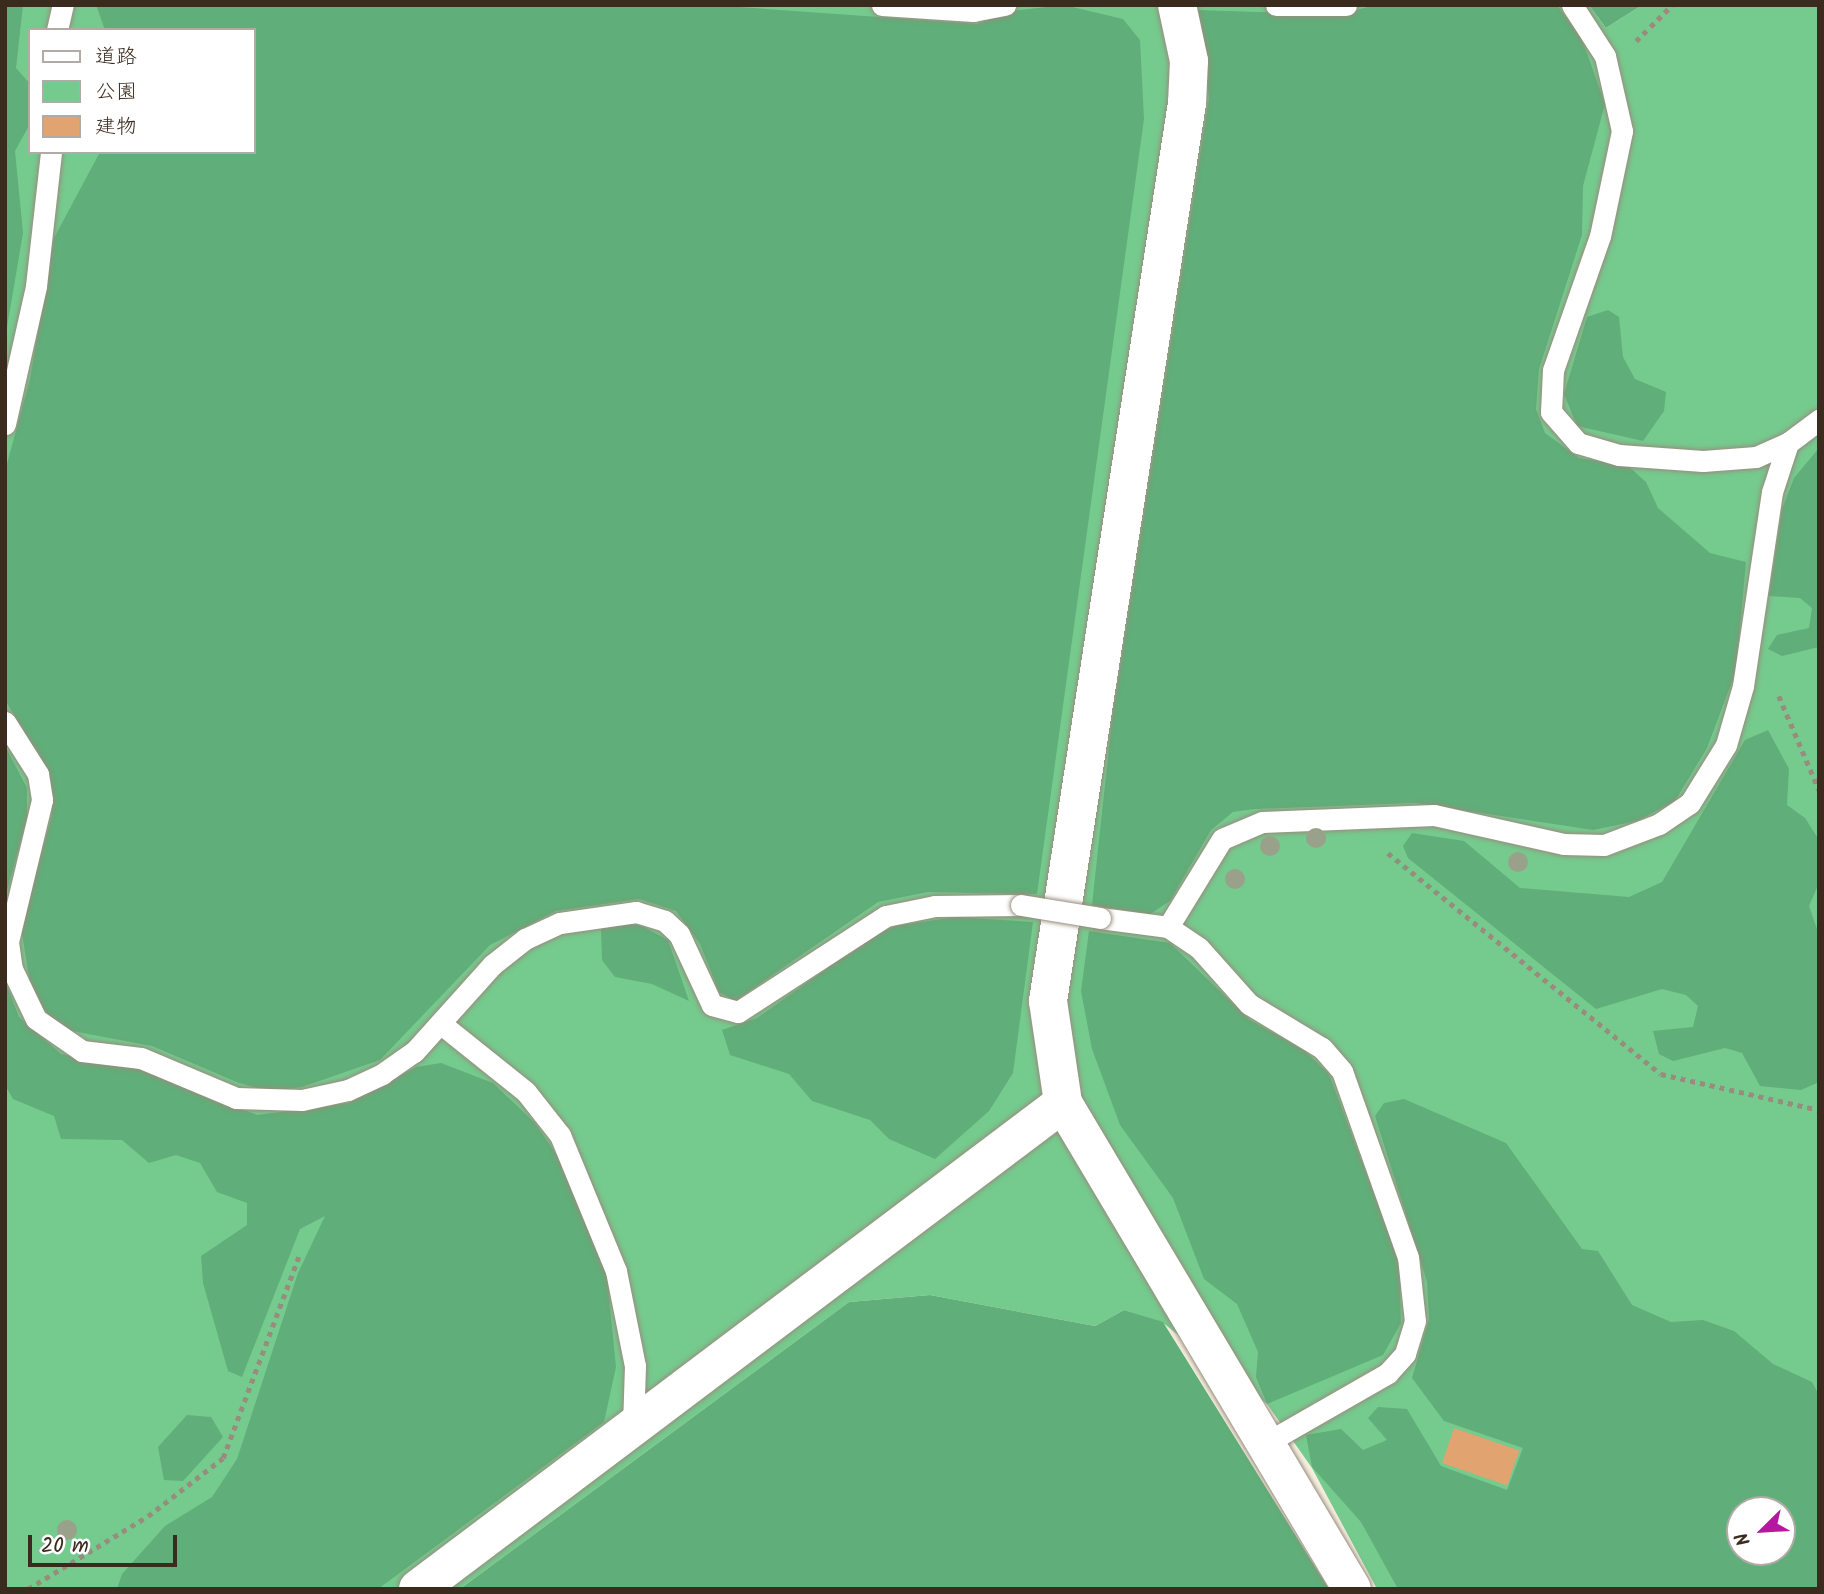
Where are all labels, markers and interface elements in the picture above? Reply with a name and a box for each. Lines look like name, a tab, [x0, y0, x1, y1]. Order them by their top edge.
legend	[28, 28, 256, 154]
text: 道路	[95, 41, 137, 74]
text: 公園	[95, 76, 137, 109]
text: 建物	[95, 111, 137, 144]
north arrow	[1726, 1496, 1796, 1566]
scale bar	[32, 1520, 180, 1564]
text: N	[1727, 1527, 1760, 1550]
text: 20 m	[41, 1530, 89, 1563]

